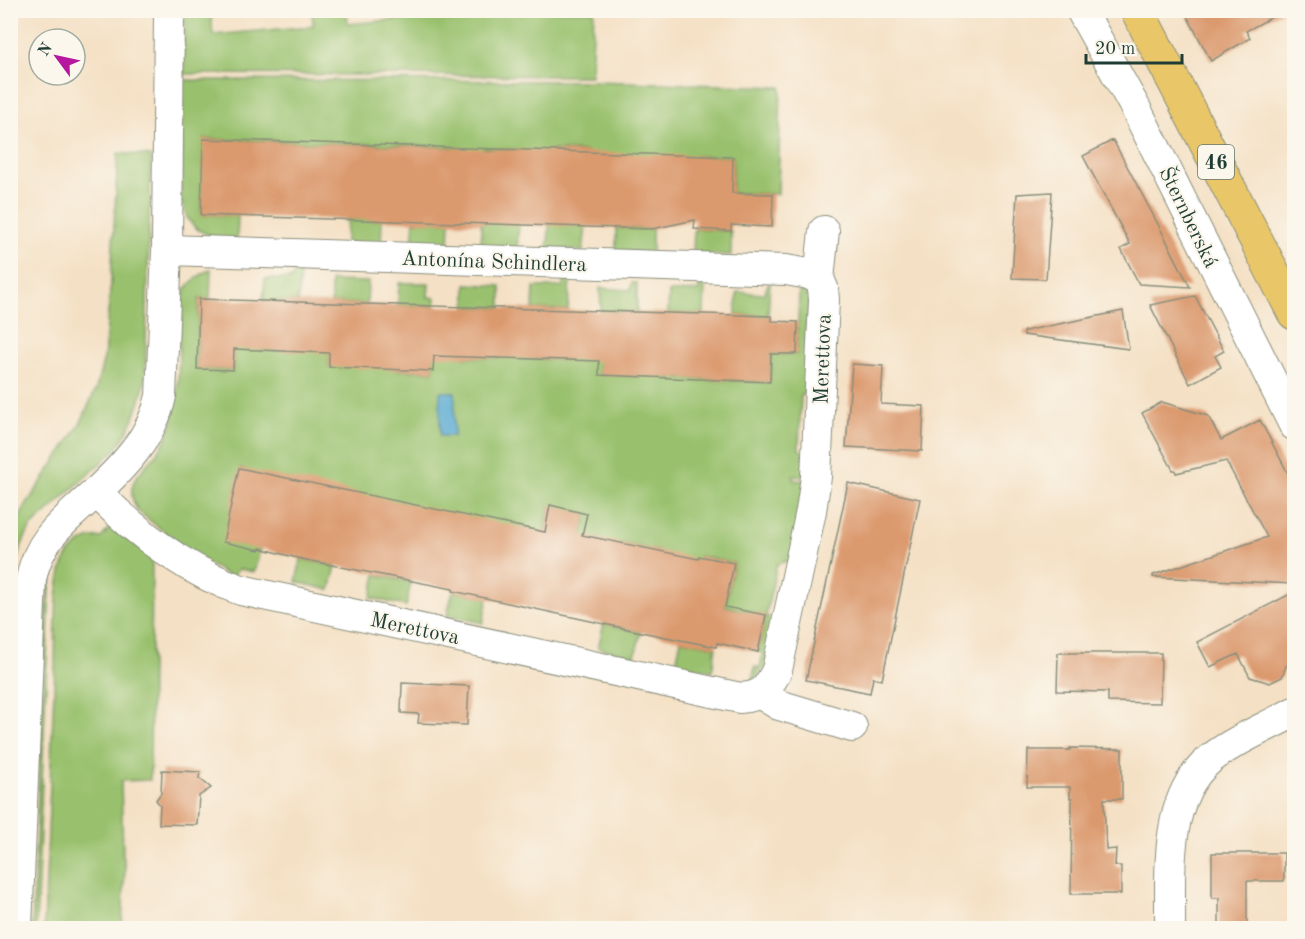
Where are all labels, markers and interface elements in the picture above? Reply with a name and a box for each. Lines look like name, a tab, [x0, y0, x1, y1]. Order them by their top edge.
north arrow	[27, 27, 87, 87]
scale bar	[1086, 27, 1182, 65]
text: N	[36, 40, 57, 59]
text: 20 m	[1095, 40, 1135, 58]
road number: 46	[1198, 145, 1234, 179]
street label: Šternberská	[1154, 162, 1225, 271]
street label: Antonína Schindlera	[401, 249, 587, 276]
street label: Merettova	[811, 313, 836, 405]
street label: Merettova	[368, 610, 461, 649]

